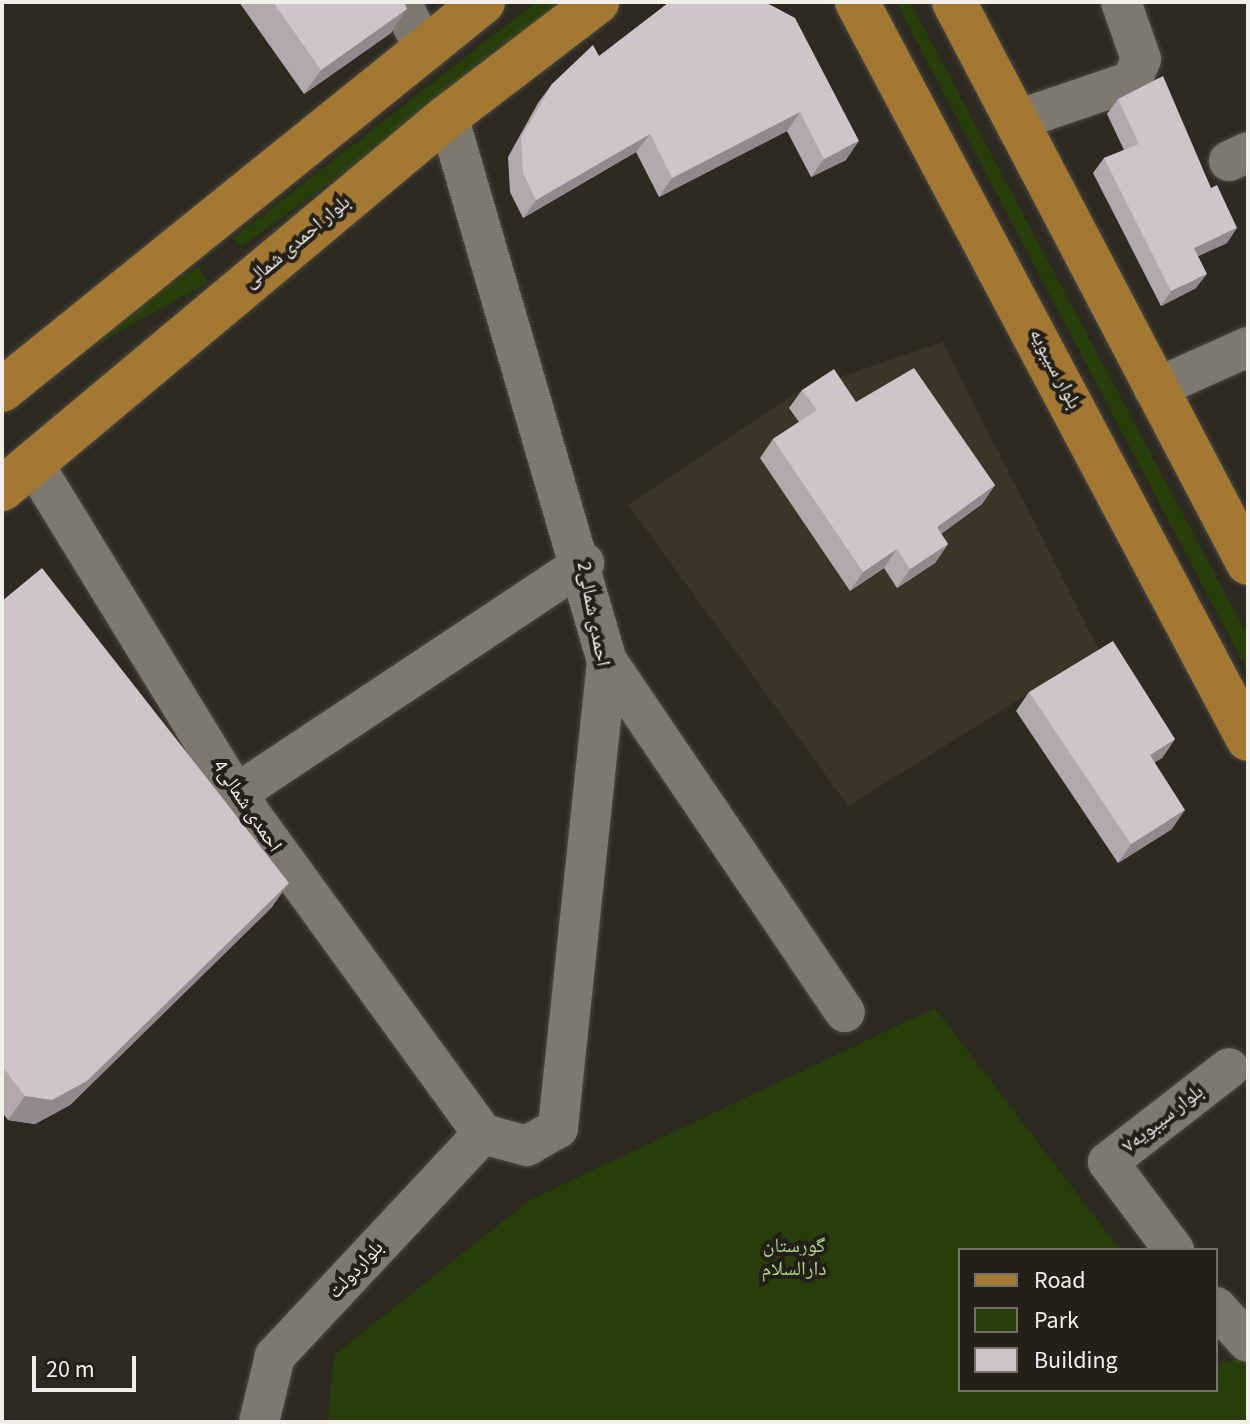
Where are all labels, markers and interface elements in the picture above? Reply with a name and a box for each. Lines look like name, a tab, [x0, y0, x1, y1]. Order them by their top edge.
street label: بلوار احمدی شمالی	[239, 190, 355, 294]
street label: بلوار سیبویه	[1024, 325, 1086, 413]
street label: 2احمدی شمالی	[571, 560, 615, 668]
street label: 4احمدی شمالی	[207, 755, 287, 857]
street label: بلوار سیبویه۷	[1118, 1080, 1208, 1158]
park label: گورستان دارالسلام	[762, 1234, 826, 1281]
street label: بلواردولت	[323, 1236, 389, 1304]
legend	[958, 1248, 1218, 1392]
text: Road	[1034, 1263, 1086, 1298]
text: Park	[1034, 1303, 1079, 1338]
scale bar	[36, 1340, 140, 1390]
text: Building	[1034, 1343, 1118, 1378]
text: 20 m	[46, 1352, 95, 1387]

